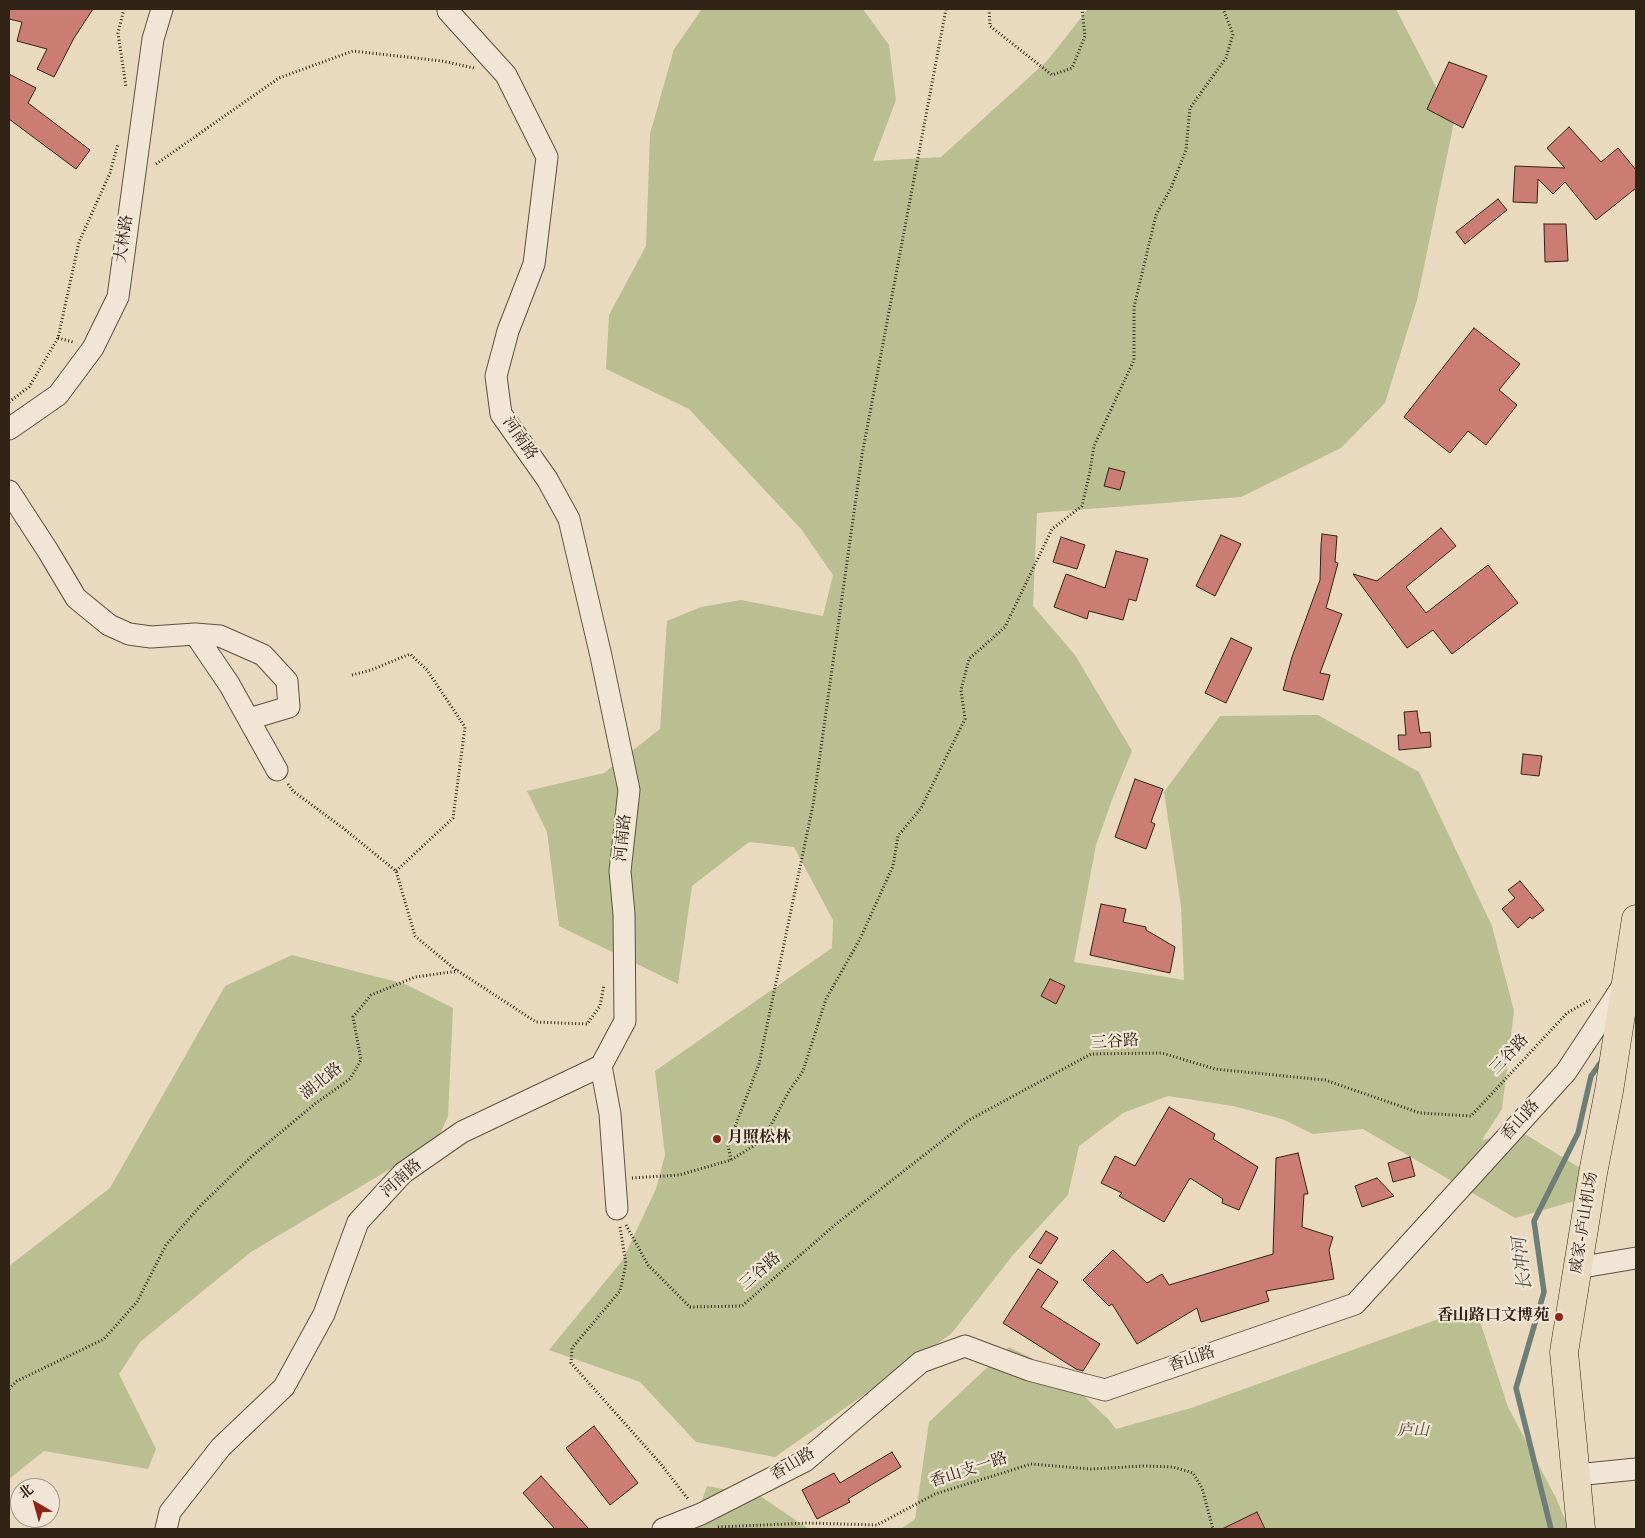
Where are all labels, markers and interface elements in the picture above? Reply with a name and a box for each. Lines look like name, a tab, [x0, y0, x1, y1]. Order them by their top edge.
street label: 大林路	[112, 214, 138, 264]
street label: 河南路	[497, 414, 541, 464]
street label: 河南路	[612, 813, 636, 863]
street label: 三谷路	[1487, 1031, 1533, 1079]
street label: 三谷路	[1090, 1032, 1140, 1054]
street label: 湖北路	[297, 1059, 347, 1105]
street label: 香山路	[1498, 1097, 1544, 1145]
place label: 月照松林	[727, 1129, 791, 1149]
marker: 月照松林	[711, 1133, 723, 1145]
street label: 河南路	[378, 1156, 426, 1202]
street label: 威家-庐山机场	[1567, 1171, 1603, 1275]
water label: 长冲河	[1510, 1236, 1538, 1292]
street label: 三谷路	[737, 1249, 785, 1295]
place label: 香山路口文博苑	[1437, 1307, 1549, 1327]
marker: 香山路口文博苑	[1553, 1311, 1565, 1323]
street label: 香山路	[1166, 1343, 1218, 1377]
park label: 庐山	[1397, 1422, 1429, 1442]
street label: 香山路	[767, 1444, 819, 1486]
street label: 香山支一路	[928, 1450, 1010, 1492]
north arrow	[10, 1478, 60, 1528]
text: 北	[15, 1481, 37, 1503]

